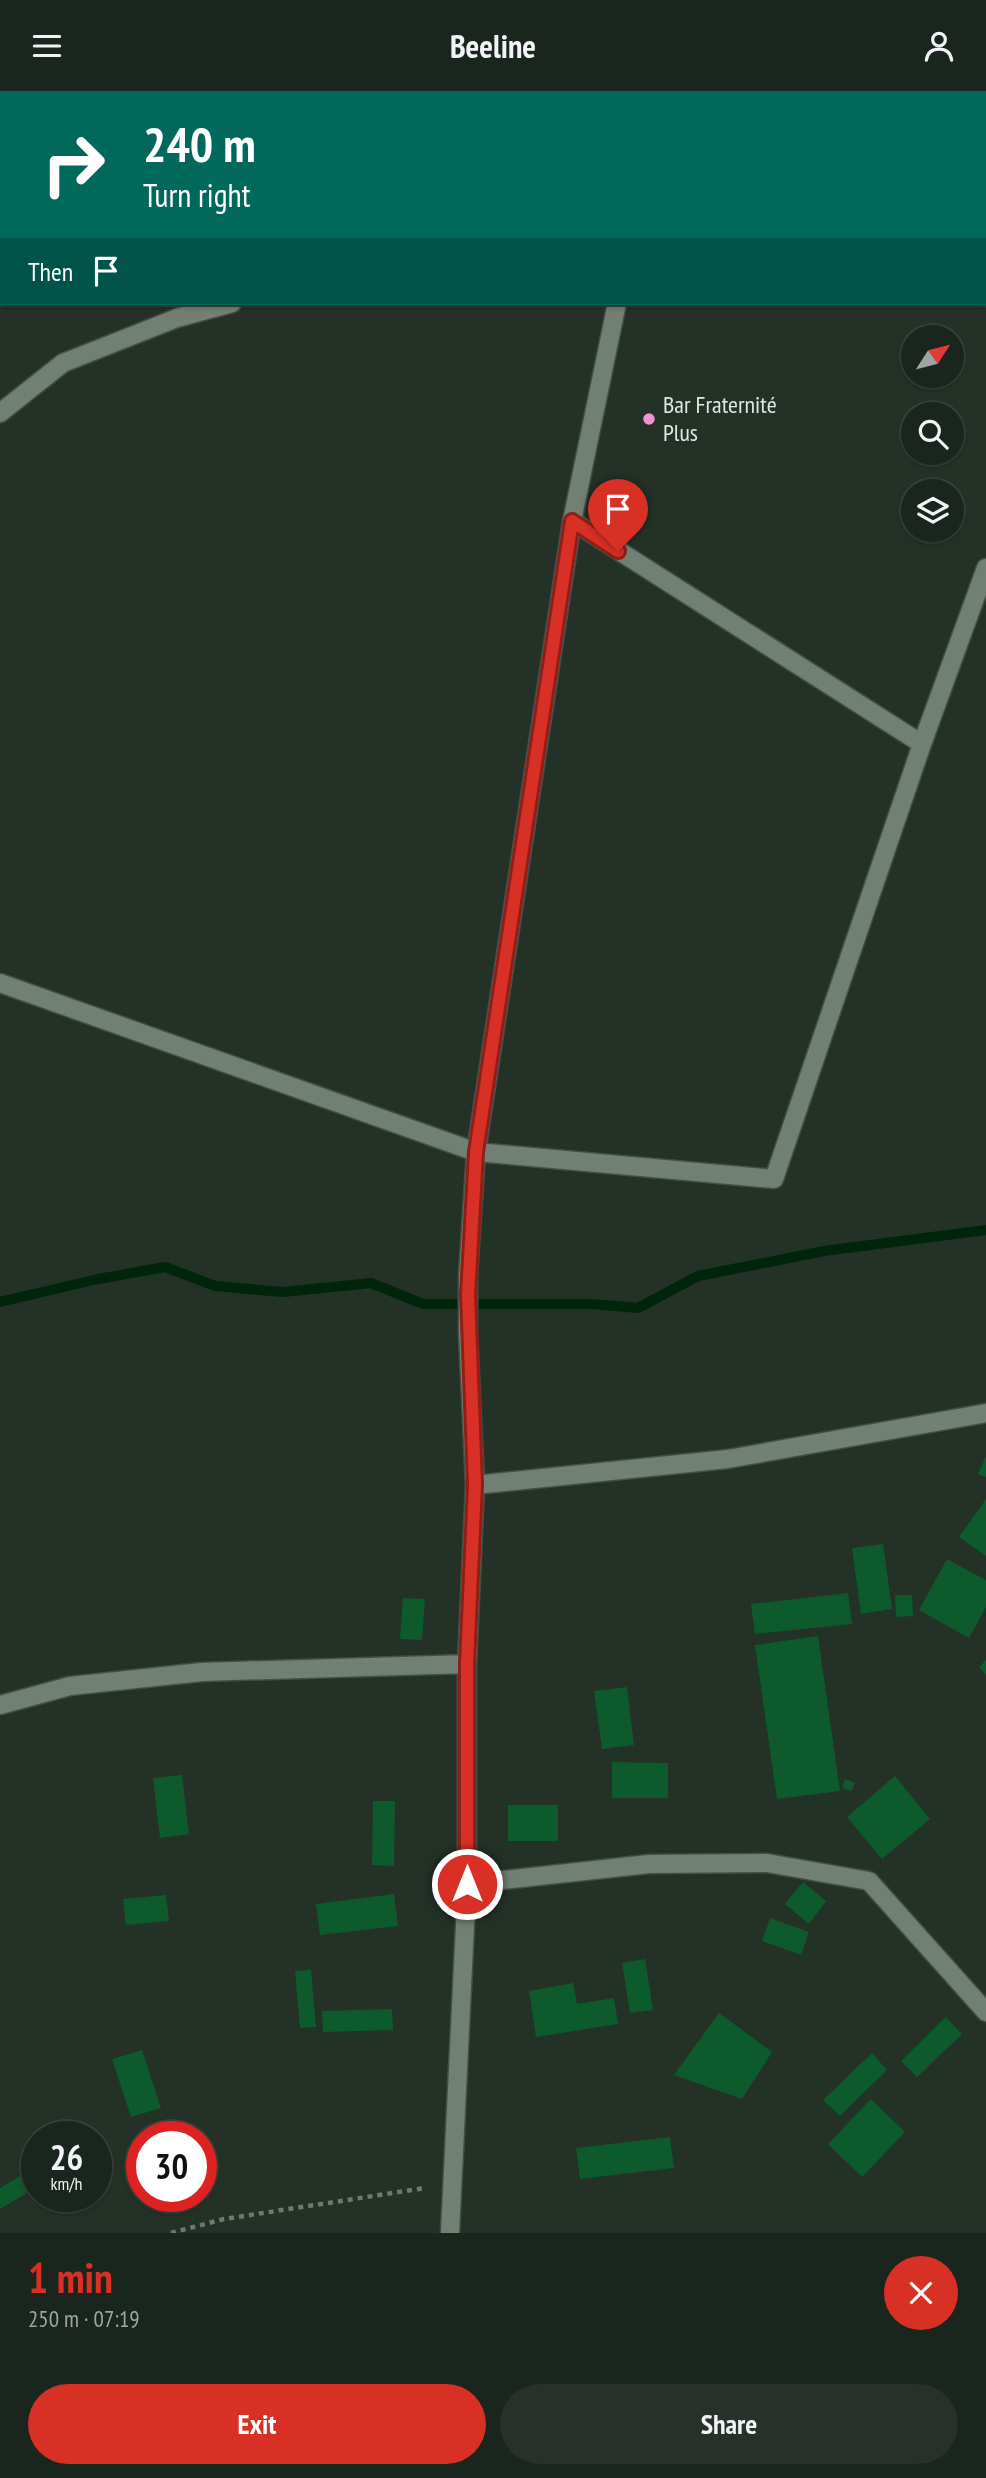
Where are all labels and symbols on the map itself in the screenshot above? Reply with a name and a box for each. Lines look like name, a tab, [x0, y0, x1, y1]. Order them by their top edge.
north arrow	[901, 325, 964, 389]
place label: Bar Fraternité Plus	[663, 389, 777, 448]
marker: Bar Fraternité Plus	[641, 411, 657, 427]
pin	[588, 479, 648, 551]
position arrow	[430, 1847, 504, 1921]
speed limit sign: 30	[126, 2121, 217, 2212]

